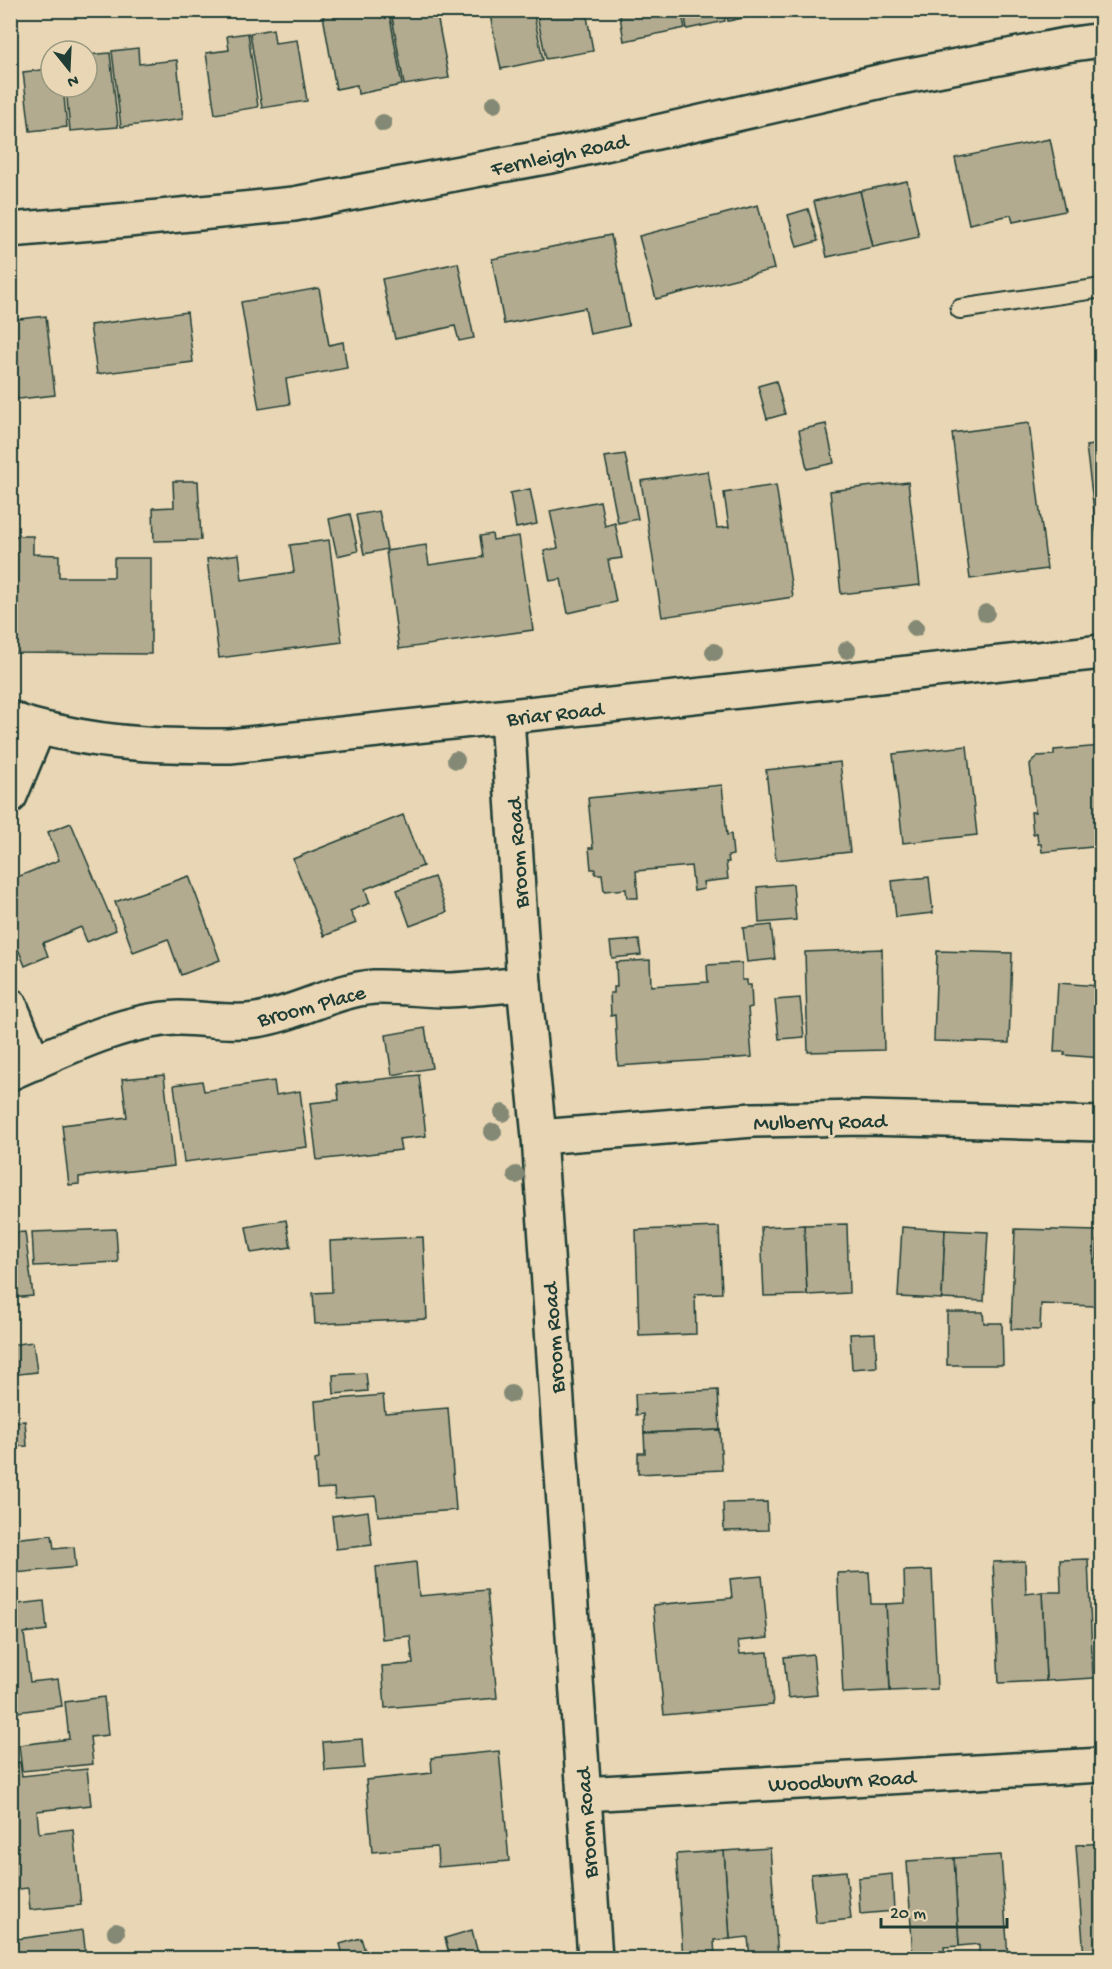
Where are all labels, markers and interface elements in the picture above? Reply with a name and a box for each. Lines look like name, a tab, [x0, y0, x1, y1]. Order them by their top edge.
north arrow	[39, 39, 99, 99]
text: N	[64, 69, 80, 91]
street label: Fernleigh Road	[488, 129, 633, 184]
street label: Briar Road	[505, 698, 607, 734]
street label: Broom Road	[503, 794, 537, 910]
street label: Broom Place	[254, 981, 370, 1035]
street label: Mulberry Road	[753, 1110, 889, 1138]
street label: Broom Road	[539, 1279, 573, 1395]
street label: Broom Road	[572, 1764, 606, 1880]
street label: Woodburn Road	[768, 1766, 919, 1800]
scale bar	[881, 1891, 1007, 1929]
text: 20 m	[890, 1904, 926, 1925]

